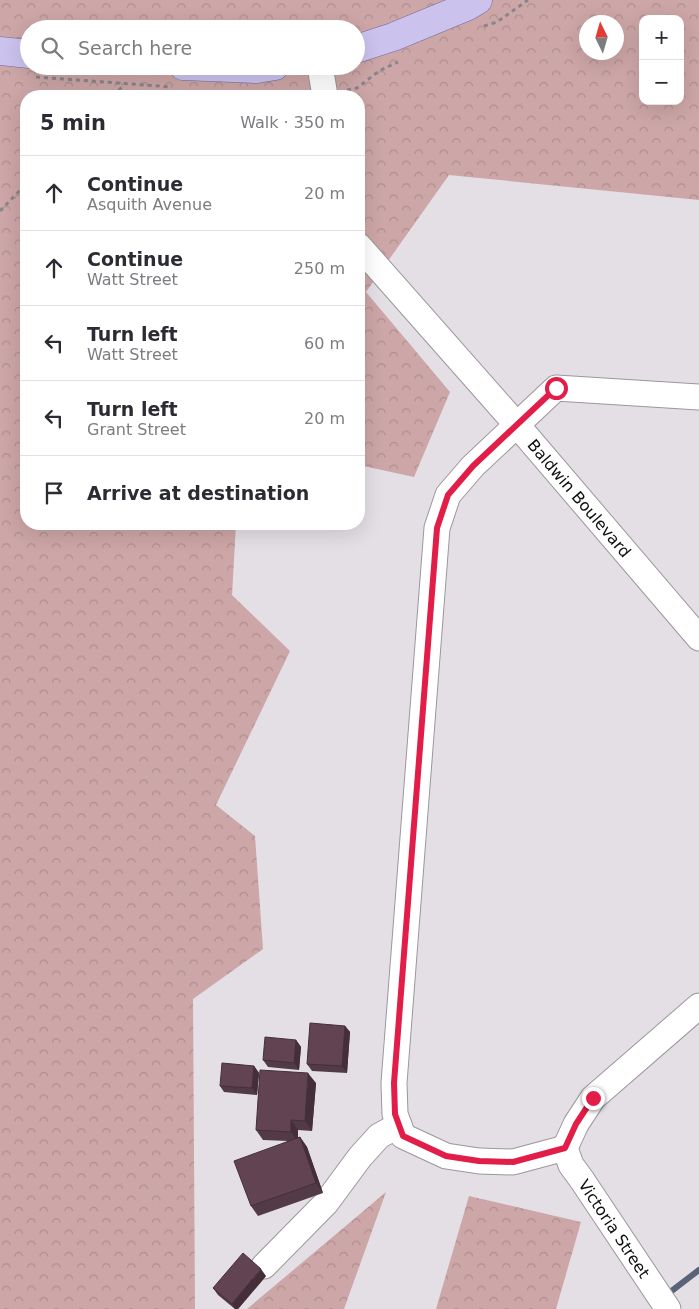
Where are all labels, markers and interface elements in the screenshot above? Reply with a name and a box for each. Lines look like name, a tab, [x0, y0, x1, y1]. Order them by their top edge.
north arrow	[579, 15, 624, 60]
map controls	[639, 15, 684, 105]
button: +	[639, 15, 684, 60]
search box	[20, 20, 365, 75]
icon: search	[38, 34, 66, 62]
text: Search here	[78, 37, 192, 59]
button: −	[639, 60, 684, 105]
text: 5 min	[40, 111, 106, 135]
text: Walk · 350 m	[240, 113, 345, 132]
text: Continue	[87, 173, 183, 195]
icon: ahead	[40, 179, 68, 207]
text: 20 m	[304, 184, 345, 203]
text: Asquith Avenue	[87, 195, 212, 214]
text: Continue	[87, 248, 183, 270]
icon: ahead	[40, 254, 68, 282]
text: 250 m	[294, 259, 345, 278]
text: Watt Street	[87, 270, 178, 289]
text: Turn left	[87, 323, 178, 345]
icon: left	[40, 329, 68, 357]
text: 60 m	[304, 334, 345, 353]
text: Watt Street	[87, 345, 178, 364]
route start	[545, 377, 568, 400]
text: Turn left	[87, 398, 178, 420]
icon: left	[40, 404, 68, 432]
text: 20 m	[304, 409, 345, 428]
text: Grant Street	[87, 420, 186, 439]
street label: Baldwin Boulevard	[523, 436, 635, 561]
icon: arrive	[40, 479, 68, 507]
text: Arrive at destination	[87, 482, 309, 504]
route end	[582, 1087, 605, 1110]
street label: Victoria Street	[574, 1176, 654, 1282]

